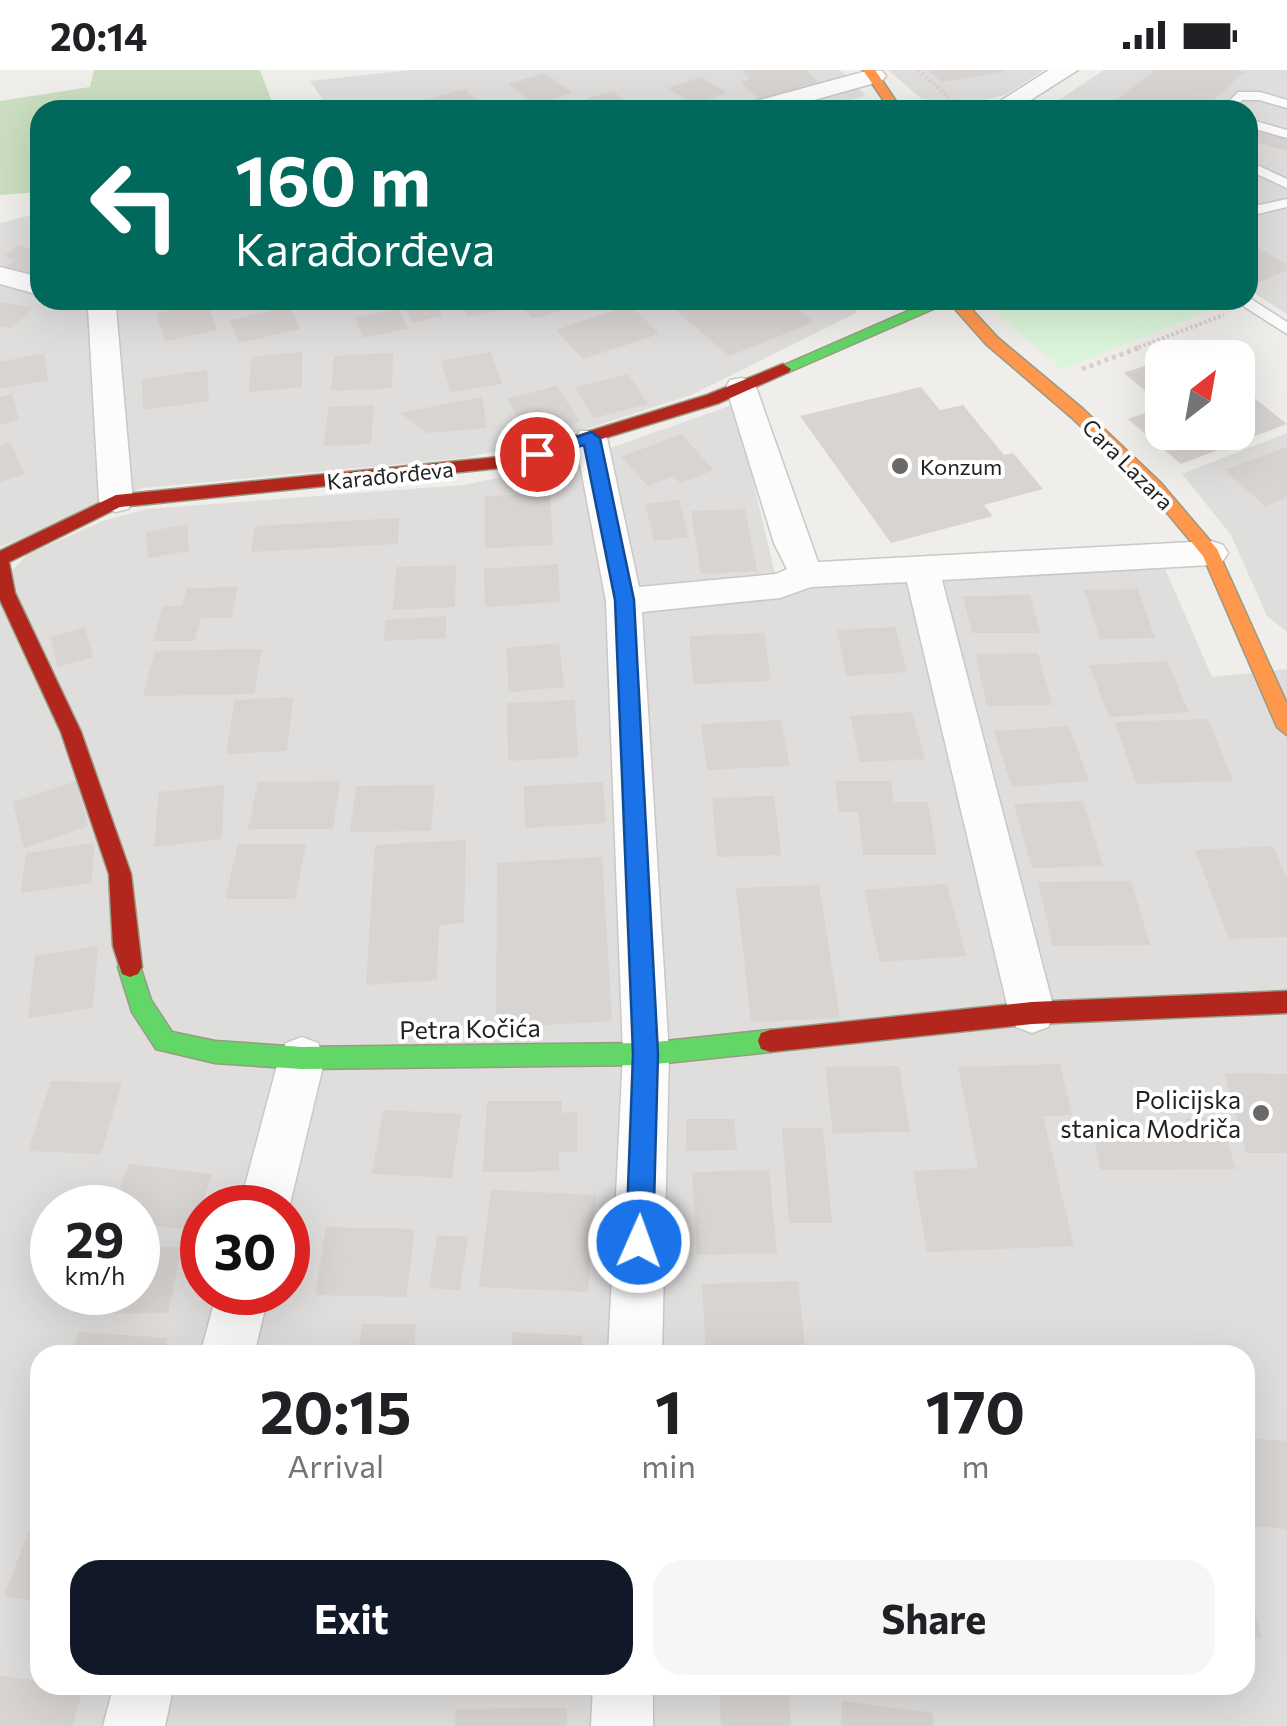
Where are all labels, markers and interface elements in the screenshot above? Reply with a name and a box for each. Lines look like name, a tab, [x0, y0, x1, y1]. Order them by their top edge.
text: 20:14	[50, 12, 147, 59]
text: 160 m	[235, 135, 431, 220]
icon: left	[70, 140, 200, 270]
text: Karađorđeva	[235, 220, 495, 275]
north arrow	[1145, 340, 1255, 450]
map controls	[1145, 340, 1255, 450]
pin	[495, 412, 580, 497]
street label: Cara Lazara	[1077, 413, 1179, 515]
icon: arrive	[510, 427, 565, 482]
place label: Konzum	[920, 453, 1002, 480]
street label: Karađorđeva	[325, 455, 455, 495]
marker: Konzum	[889, 455, 911, 477]
street label: Petra Kočića	[399, 1012, 541, 1044]
place label: Policijska stanica Modriča	[1060, 1084, 1241, 1143]
marker: Policijska stanica Modriča	[1250, 1102, 1272, 1124]
speed limit sign: 30	[180, 1185, 310, 1315]
position arrow	[587, 1190, 691, 1294]
text: 29	[65, 1207, 124, 1268]
text: km/h	[65, 1260, 125, 1290]
text: 20:15	[260, 1373, 411, 1446]
text: 1	[655, 1373, 682, 1446]
text: 170	[926, 1373, 1025, 1446]
text: Arrival	[287, 1445, 384, 1485]
text: min	[641, 1445, 696, 1485]
text: m	[961, 1445, 989, 1485]
button: Exit	[70, 1560, 633, 1675]
button: Share	[653, 1560, 1215, 1675]

